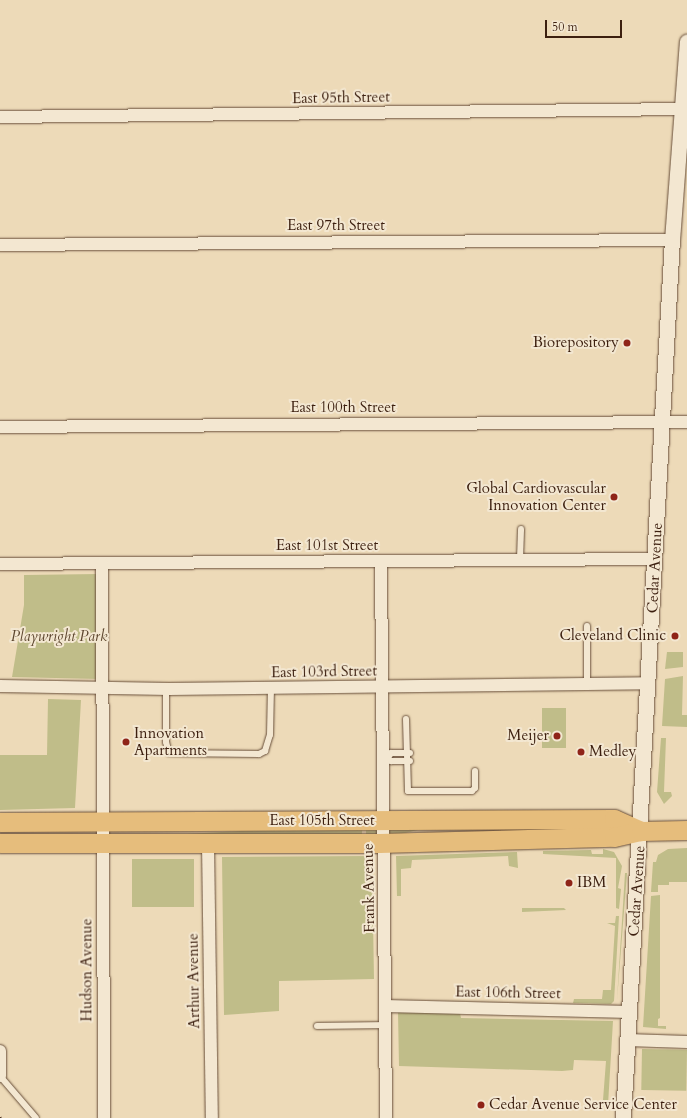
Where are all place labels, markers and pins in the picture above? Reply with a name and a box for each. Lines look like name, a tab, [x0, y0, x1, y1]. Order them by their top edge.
place label: Biorepository	[533, 334, 619, 352]
marker: Biorepository	[622, 338, 632, 348]
place label: Global Cardiovascular Innovation Center	[466, 479, 606, 514]
marker: Global Cardiovascular Innovation Center	[609, 492, 619, 502]
place label: Cleveland Clinic	[560, 627, 666, 645]
marker: Cleveland Clinic	[669, 630, 681, 642]
place label: Innovation Apartments	[134, 724, 207, 759]
place label: Meijer	[507, 727, 549, 745]
marker: Meijer	[552, 731, 562, 741]
marker: Innovation Apartments	[121, 737, 131, 747]
place label: Medley	[589, 743, 636, 761]
marker: Medley	[576, 747, 586, 757]
place label: IBM	[577, 874, 606, 892]
marker: IBM	[564, 878, 574, 888]
place label: Cedar Avenue Service Center	[489, 1096, 677, 1114]
marker: Cedar Avenue Service Center	[476, 1100, 486, 1110]

